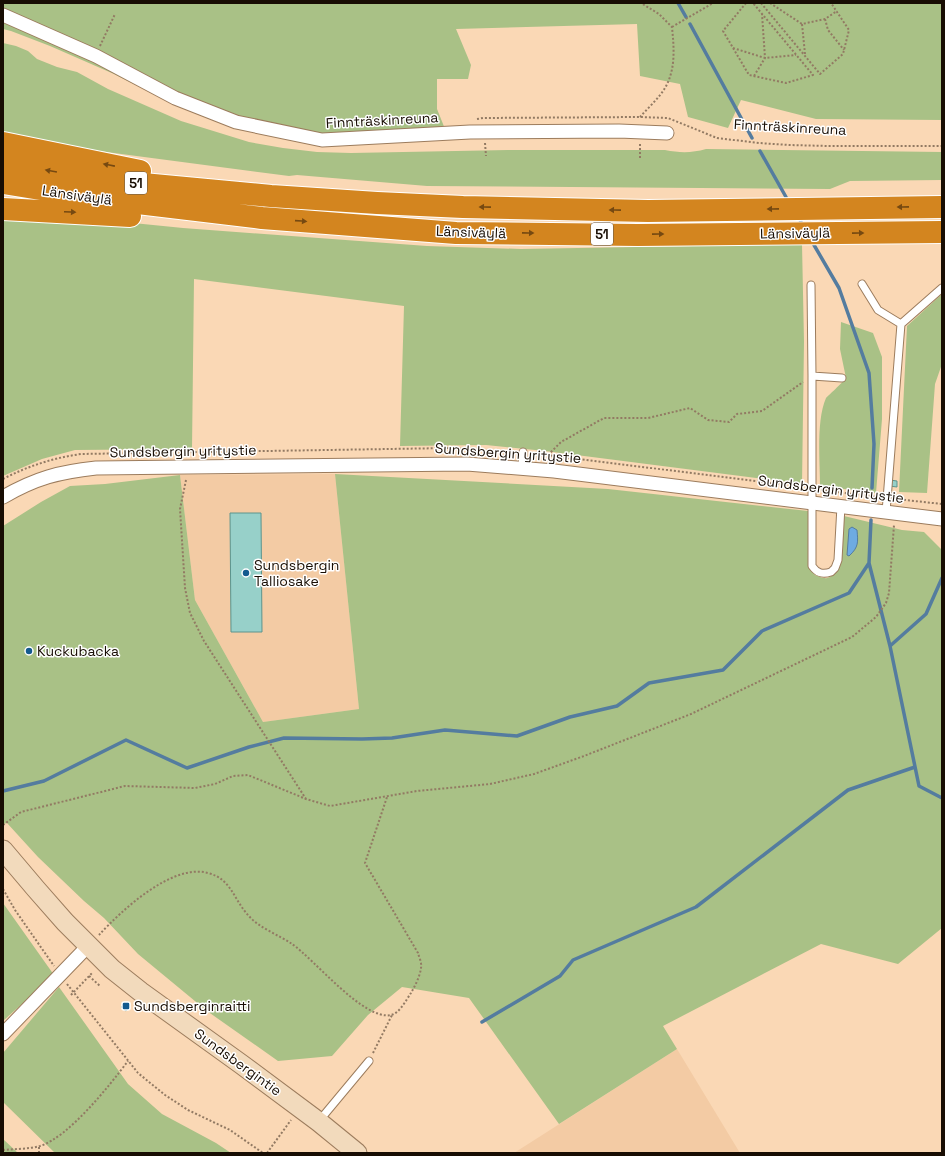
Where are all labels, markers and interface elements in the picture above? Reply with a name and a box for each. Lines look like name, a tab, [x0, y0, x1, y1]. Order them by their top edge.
street label: Finnträskinreuna	[325, 108, 439, 132]
street label: Finnträskinreuna	[733, 115, 847, 139]
one-way arrow	[103, 161, 115, 167]
one-way arrow	[45, 167, 58, 173]
road number: 51	[125, 172, 147, 194]
street label: Länsiväylä	[41, 181, 113, 209]
one-way arrow	[478, 204, 491, 210]
one-way arrow	[897, 204, 909, 211]
one-way arrow	[766, 206, 779, 212]
one-way arrow	[608, 207, 621, 213]
one-way arrow	[64, 209, 76, 216]
one-way arrow	[295, 218, 307, 225]
street label: Länsiväylä	[436, 222, 506, 242]
road number: 51	[591, 223, 613, 245]
street label: Länsiväylä	[760, 223, 830, 243]
one-way arrow	[522, 230, 534, 237]
one-way arrow	[852, 230, 865, 236]
one-way arrow	[652, 231, 664, 238]
street label: Sundsbergin yritystie	[434, 439, 582, 467]
street label: Sundsbergin yritystie	[109, 441, 257, 461]
street label: Sundsbergin yritystie	[757, 471, 905, 507]
place label: Sundsbergin Talliosake	[254, 556, 339, 590]
marker: Sundsbergin Talliosake	[241, 568, 251, 578]
place label: Kuckubacka	[37, 642, 119, 660]
marker: Kuckubacka	[24, 646, 34, 656]
place label: Sundsberginraitti	[134, 997, 250, 1015]
marker: Sundsberginraitti	[121, 1001, 131, 1011]
street label: Sundsbergintie	[191, 1024, 285, 1100]

